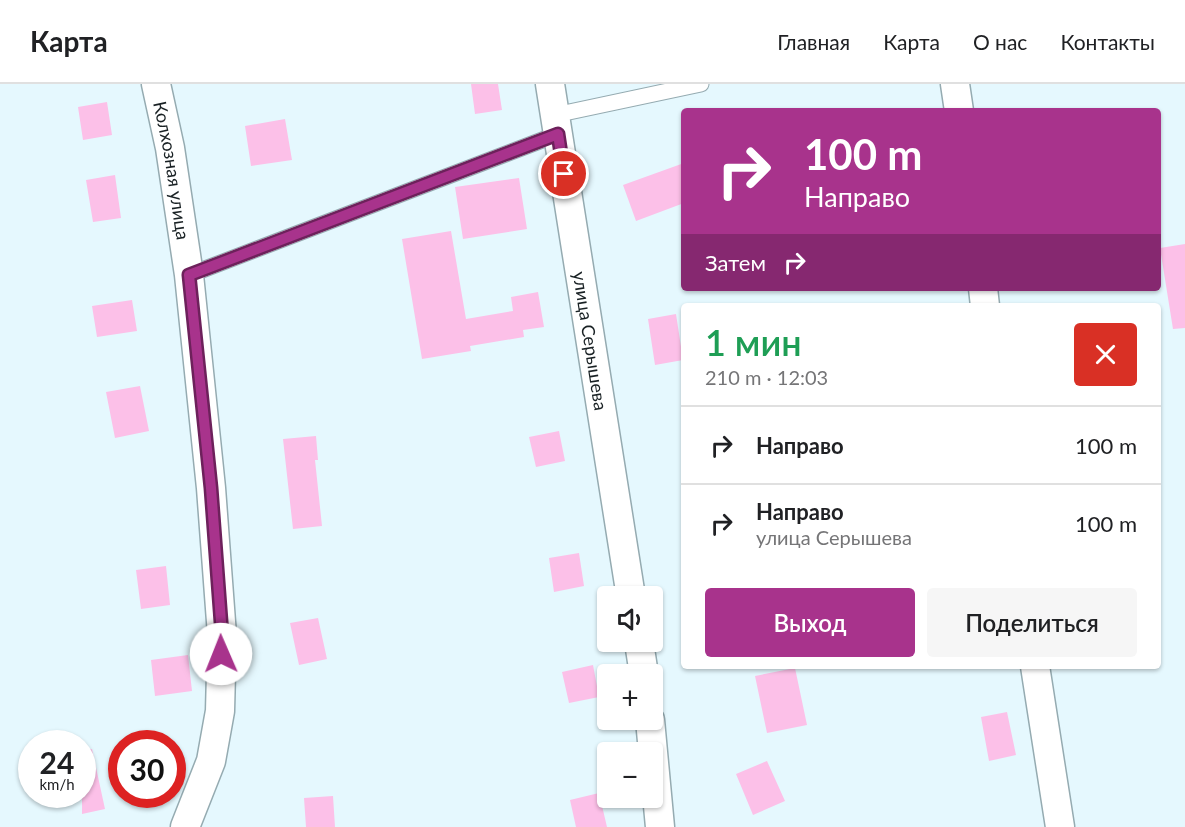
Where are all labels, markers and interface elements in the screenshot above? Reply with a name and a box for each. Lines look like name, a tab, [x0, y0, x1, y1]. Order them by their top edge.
text: Карта	[30, 24, 108, 58]
text: Главная	[777, 29, 850, 54]
text: Карта	[883, 29, 940, 54]
text: О нас	[973, 29, 1027, 54]
text: Контакты	[1060, 29, 1155, 54]
street label: Колхозная улица	[149, 99, 195, 241]
text: 100 m	[804, 129, 922, 179]
icon: right	[705, 132, 783, 210]
pin	[538, 148, 589, 199]
icon: arrive	[547, 157, 580, 190]
text: Направо	[804, 180, 910, 213]
icon: right	[778, 246, 811, 279]
text: Затем	[705, 249, 766, 276]
street label: улица Серышева	[569, 270, 612, 412]
text: 1 мин	[705, 320, 802, 364]
button: close	[1074, 323, 1137, 386]
text: 210 m · 12:03	[705, 365, 828, 389]
icon: right	[705, 429, 738, 462]
text: Направо	[756, 432, 844, 459]
text: 100 m	[1075, 432, 1137, 459]
text: Направо	[756, 498, 844, 525]
icon: right	[705, 507, 738, 540]
text: 100 m	[1075, 510, 1137, 537]
text: улица Серышева	[756, 525, 912, 549]
map controls	[597, 586, 663, 808]
button: sound	[597, 586, 663, 652]
button: Выход	[705, 588, 915, 657]
button: Поделиться	[927, 588, 1137, 657]
position arrow	[189, 622, 253, 686]
button: +	[597, 664, 663, 730]
speed limit sign: 30	[108, 730, 186, 808]
button: −	[597, 742, 663, 808]
text: 24	[40, 744, 74, 780]
text: km/h	[39, 775, 75, 793]

